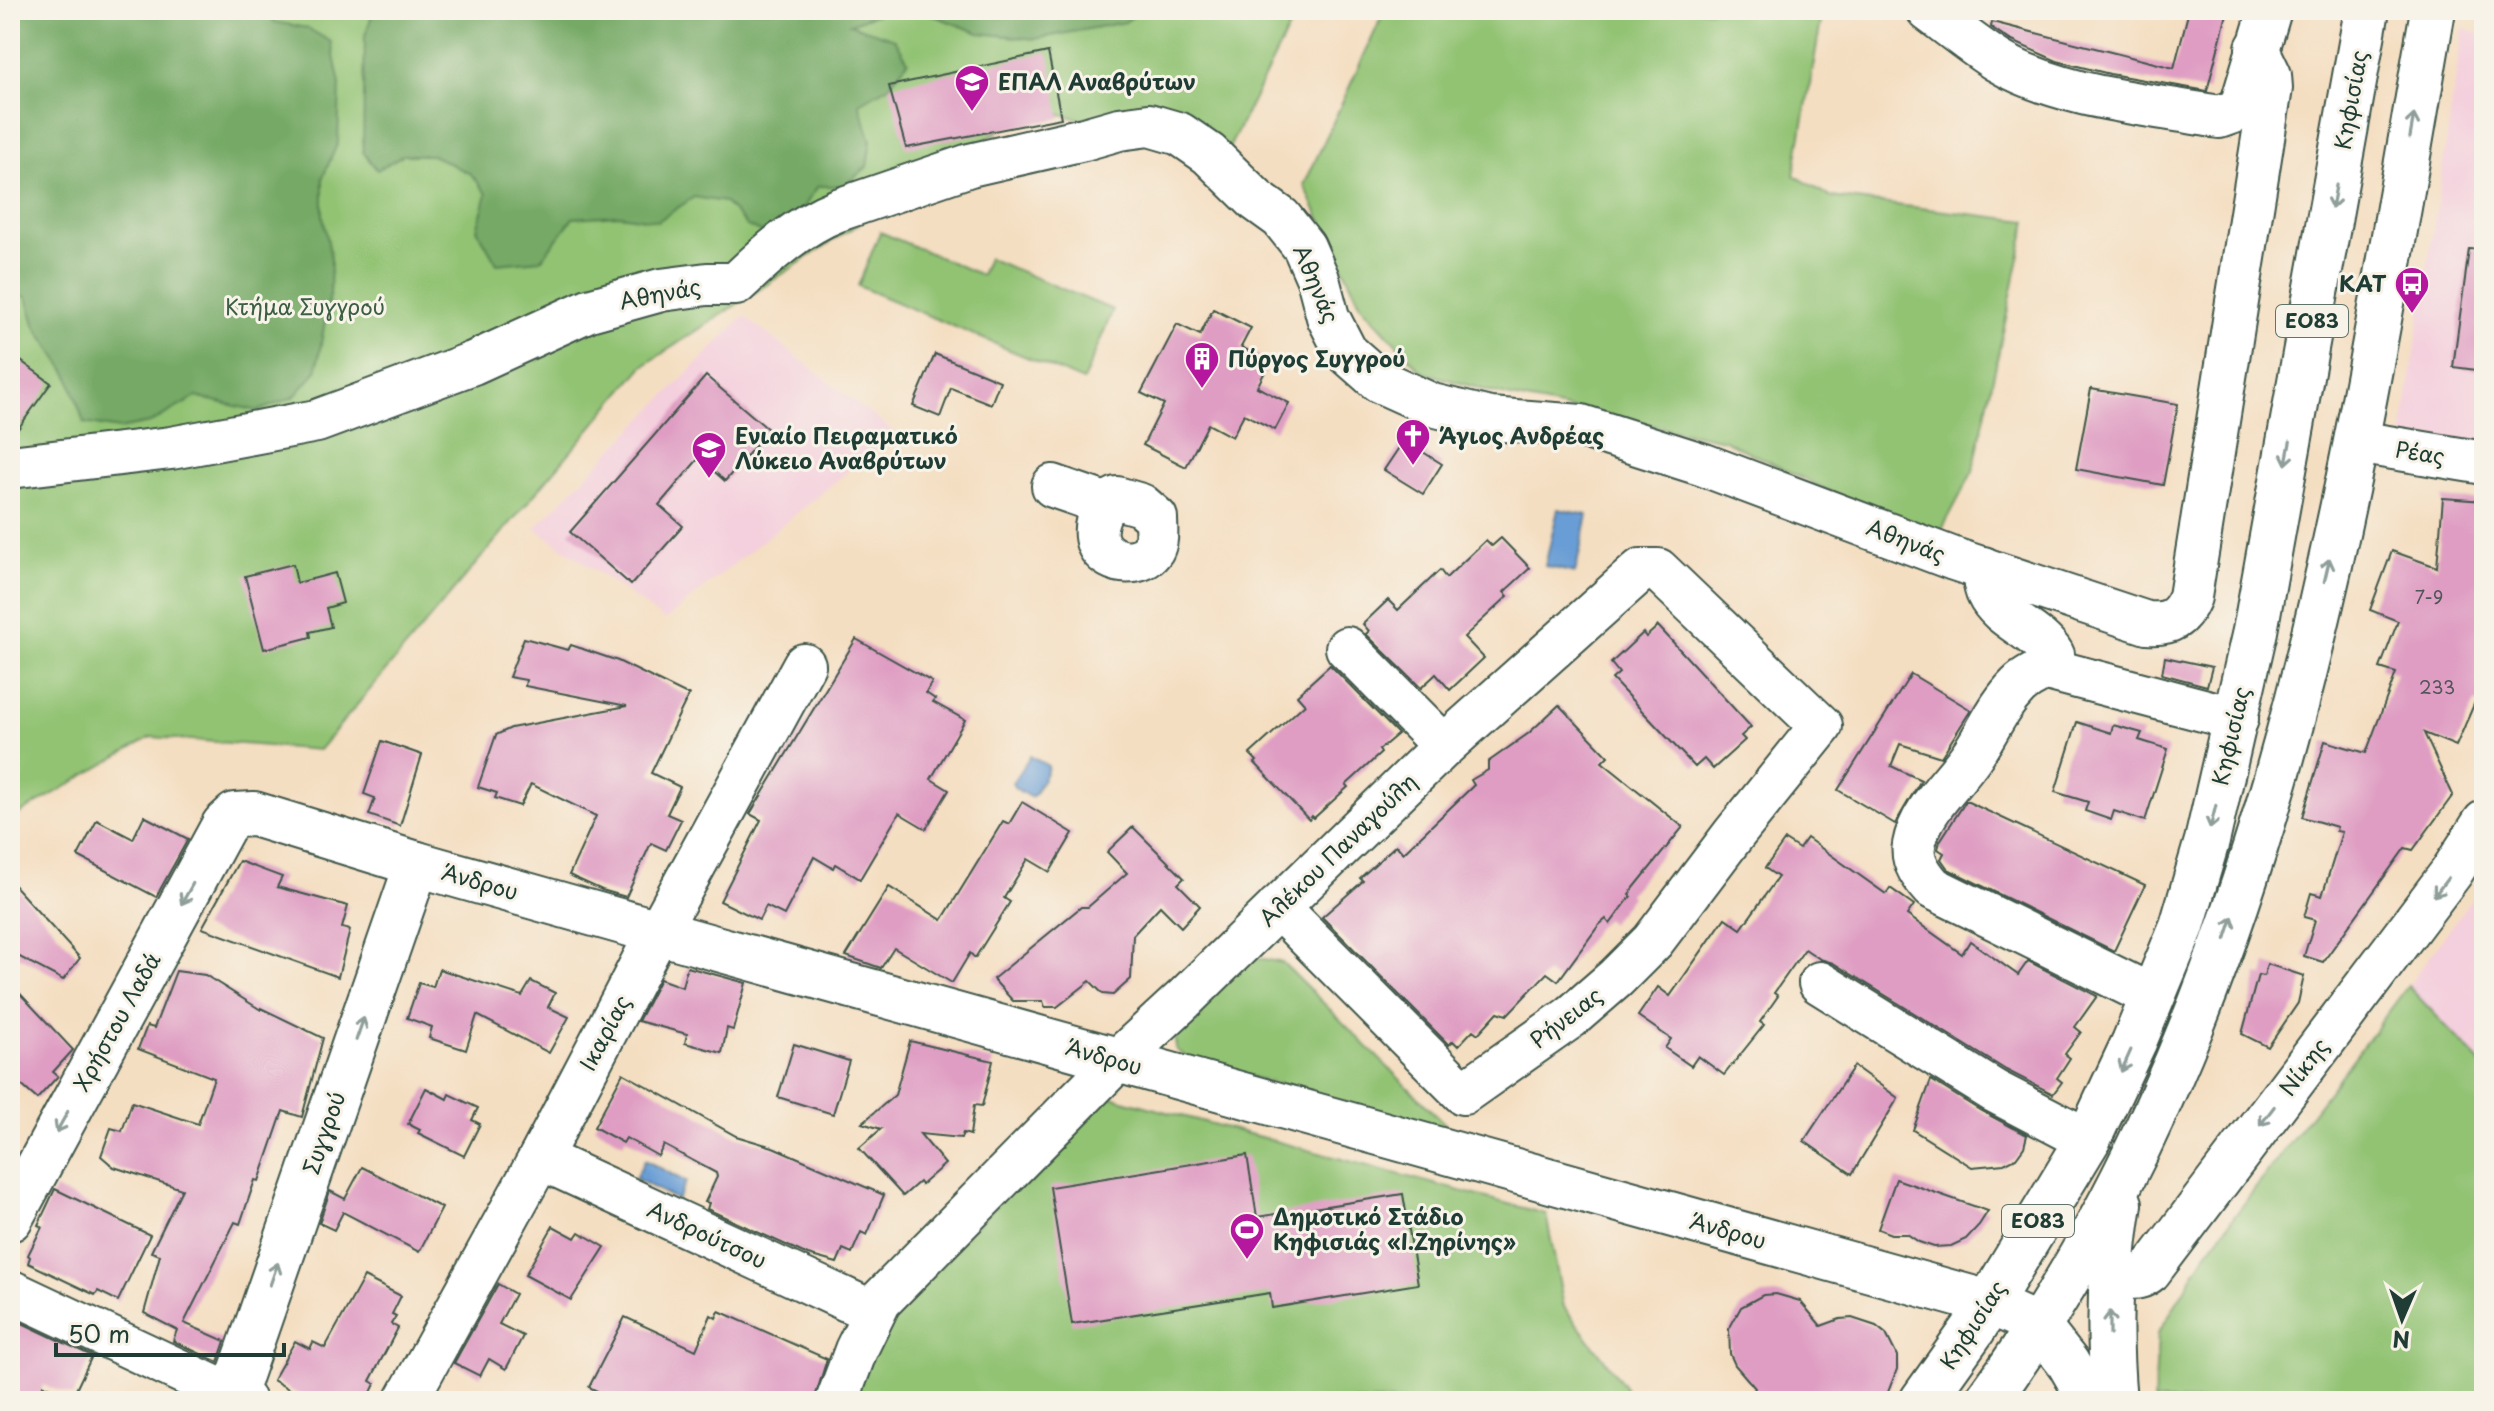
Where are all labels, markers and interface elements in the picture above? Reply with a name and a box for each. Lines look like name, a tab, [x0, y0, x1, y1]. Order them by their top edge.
street label: Κηφισίας	[2325, 47, 2374, 152]
school or university icon: ΕΠΑΛ Αναβρύτων	[953, 63, 991, 113]
place label: ΕΠΑΛ Αναβρύτων	[998, 64, 1196, 97]
one-way arrow	[2406, 114, 2421, 140]
one-way arrow	[2326, 184, 2341, 209]
street label: Αθηνάς	[1286, 239, 1349, 328]
bus stop icon: ΚΑΤ	[2393, 265, 2431, 315]
place label: ΚΑΤ	[2339, 266, 2387, 299]
street label: Αθηνάς	[616, 268, 703, 317]
park label: Κτήμα Συγγρού	[225, 289, 385, 322]
road number: ΕΟ83	[2276, 305, 2348, 337]
building icon: Πύργος Συγγρού	[1183, 340, 1221, 390]
place label: Πύργος Συγγρού	[1228, 341, 1405, 374]
church icon: Άγιος Ανδρέας	[1394, 417, 1432, 467]
place label: Ενιαίο Πειραματικό Λύκειο Αναβρύτων	[735, 418, 958, 476]
place label: Άγιος Ανδρέας	[1439, 418, 1604, 451]
school or university icon: Ενιαίο Πειραματικό Λύκειο Αναβρύτων	[690, 430, 728, 480]
street label: Ρέας	[2393, 431, 2447, 472]
one-way arrow	[2279, 440, 2294, 465]
street label: Αθηνάς	[1862, 509, 1951, 570]
one-way arrow	[2321, 558, 2336, 583]
house number: 7-9	[2415, 583, 2443, 610]
house number: 233	[2419, 673, 2455, 700]
street label: Κηφισίας	[2202, 683, 2257, 788]
street label: Αλέκου Παναγούλη	[1251, 765, 1423, 933]
one-way arrow	[2204, 803, 2219, 829]
street label: Άνδρου	[438, 854, 522, 907]
one-way arrow	[2432, 875, 2449, 897]
one-way arrow	[178, 882, 194, 905]
one-way arrow	[2223, 916, 2238, 941]
street label: Χρήστου Λαδά	[64, 946, 168, 1097]
street label: Ρήνειας	[1522, 978, 1608, 1056]
street label: Ικαρίας	[570, 988, 637, 1076]
one-way arrow	[353, 1016, 368, 1041]
street label: Άνδρου	[1062, 1029, 1146, 1082]
street label: Νίκης	[2270, 1030, 2335, 1102]
one-way arrow	[2118, 1049, 2133, 1073]
street label: Συγγρού	[293, 1087, 352, 1178]
one-way arrow	[2259, 1105, 2276, 1127]
one-way arrow	[54, 1110, 70, 1134]
street label: Ανδρούτσου	[643, 1192, 773, 1276]
place label: Δημοτικό Στάδιο Κηφισιάς «Ι.Ζηρίνης»	[1273, 1199, 1516, 1257]
street label: Άνδρου	[1686, 1203, 1770, 1256]
road number: ΕΟ83	[2002, 1205, 2074, 1237]
sports icon: Δημοτικό Στάδιο Κηφισιάς «Ι.Ζηρίνης»	[1228, 1211, 1266, 1261]
one-way arrow	[268, 1262, 283, 1287]
street label: Κηφισίας	[1931, 1273, 2013, 1375]
north arrow	[2362, 1279, 2442, 1359]
scale bar	[56, 1307, 284, 1357]
one-way arrow	[2102, 1310, 2118, 1337]
text: 50 m	[68, 1315, 130, 1351]
text: N	[2392, 1324, 2411, 1357]

